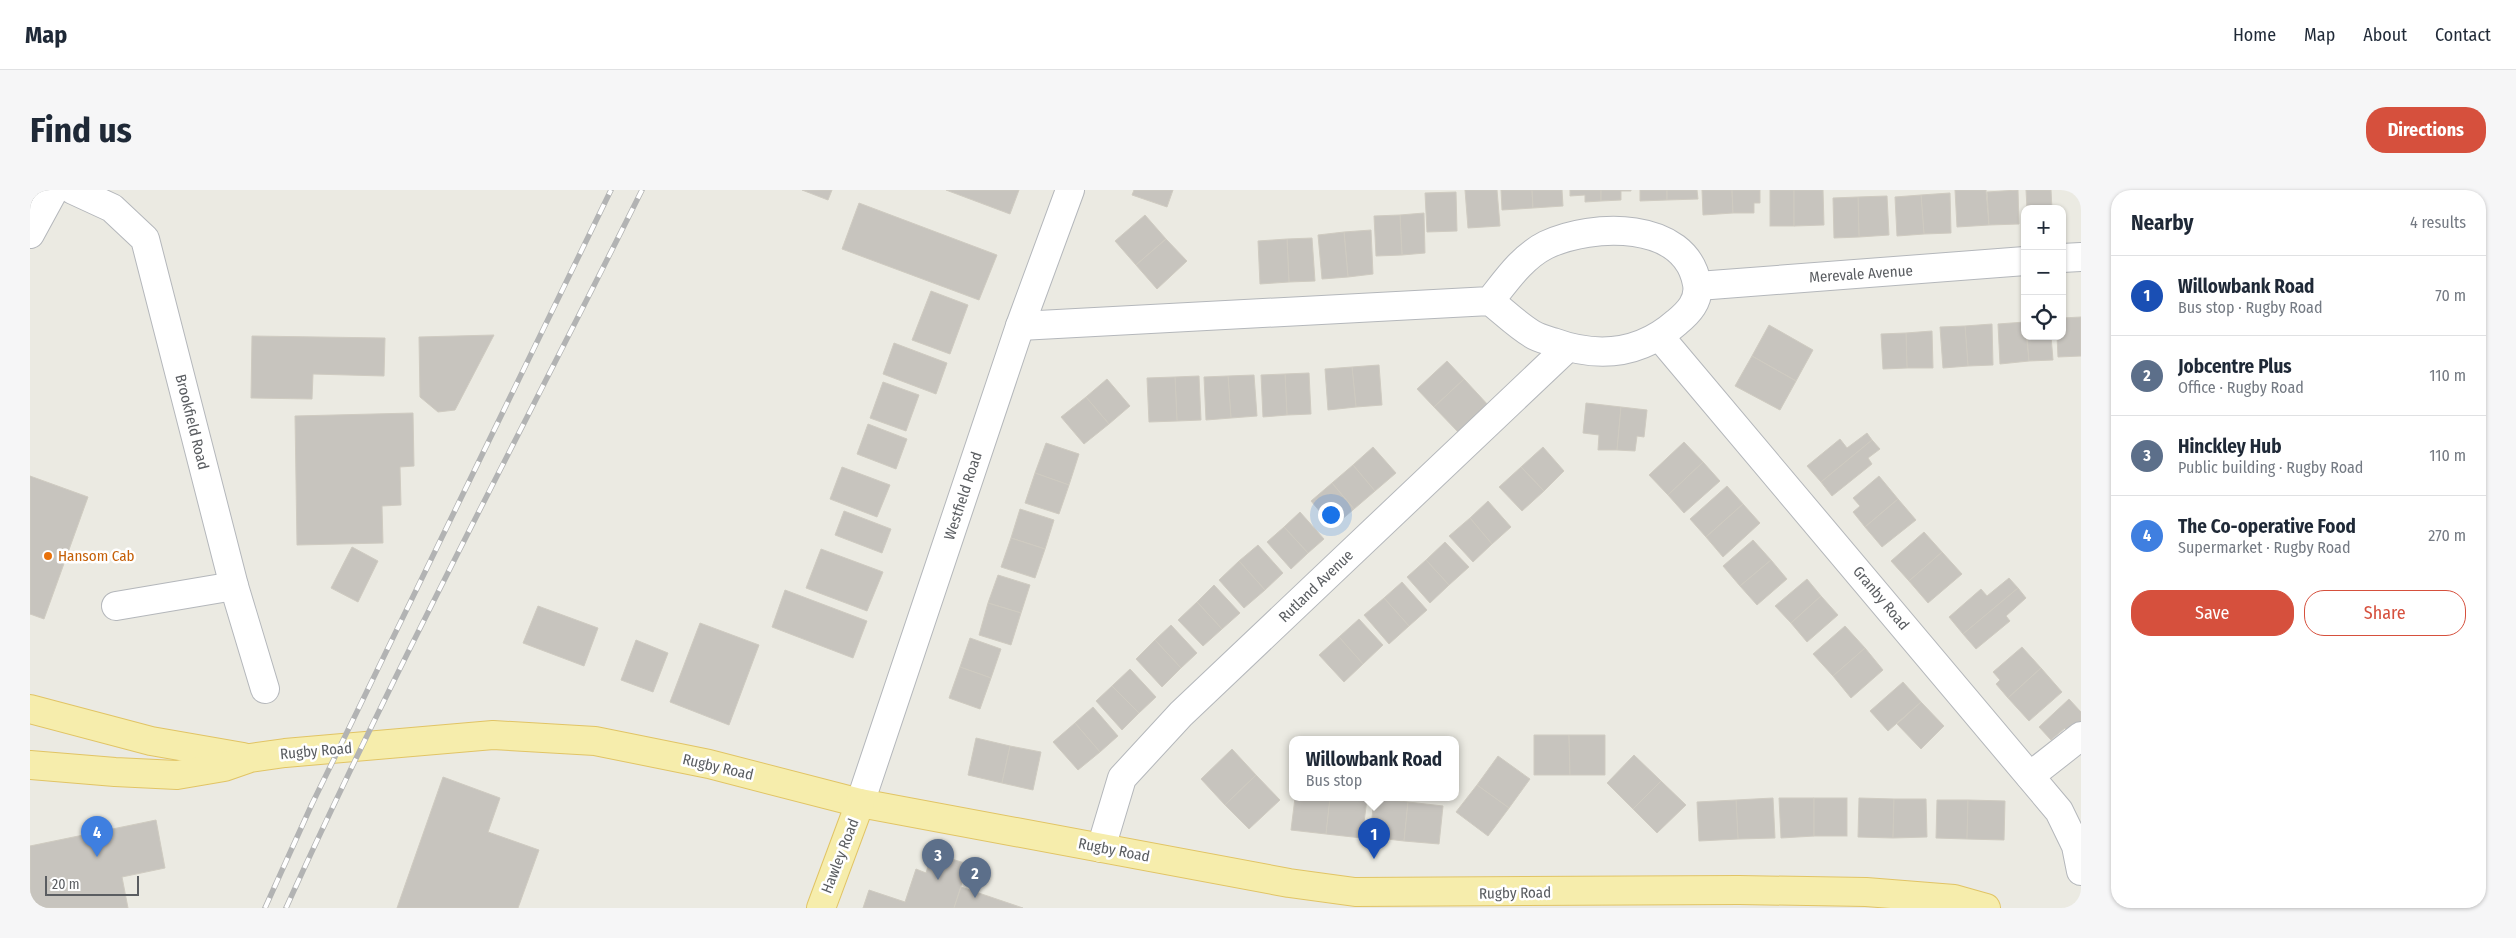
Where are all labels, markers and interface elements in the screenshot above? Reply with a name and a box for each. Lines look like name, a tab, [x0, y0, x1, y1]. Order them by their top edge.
text: Map	[25, 21, 67, 49]
text: Home	[2233, 24, 2276, 46]
text: Map	[2304, 24, 2335, 46]
text: About	[2363, 24, 2407, 46]
text: Contact	[2435, 24, 2491, 46]
button: Directions	[2366, 107, 2486, 153]
text: Find us	[30, 109, 132, 151]
map controls	[2021, 205, 2066, 340]
button: +	[2021, 205, 2066, 250]
text: Nearby	[2131, 210, 2193, 236]
text: 4 results	[2410, 213, 2466, 232]
button: −	[2021, 250, 2066, 295]
street label: Merevale Avenue	[1809, 261, 1913, 287]
text: Willowbank Road	[2178, 275, 2314, 298]
text: 1	[2144, 286, 2150, 305]
text: 70 m	[2435, 286, 2466, 305]
button: locate	[2021, 295, 2066, 340]
text: Bus stop · Rugby Road	[2178, 298, 2323, 317]
text: Jobcentre Plus	[2178, 355, 2292, 378]
text: 2	[2143, 366, 2151, 385]
text: 110 m	[2429, 366, 2466, 385]
street label: Brookfield Road	[171, 372, 213, 472]
text: Office · Rugby Road	[2178, 378, 2304, 397]
text: Hinckley Hub	[2178, 435, 2281, 458]
text: 3	[2143, 446, 2151, 465]
text: 110 m	[2429, 446, 2466, 465]
street label: Westfield Road	[940, 450, 986, 542]
text: Public building · Rugby Road	[2178, 458, 2363, 477]
your location	[1318, 502, 1344, 528]
text: The Co-operative Food	[2178, 515, 2356, 538]
text: 4	[2143, 526, 2151, 545]
text: 270 m	[2428, 526, 2466, 545]
text: Supermarket · Rugby Road	[2178, 538, 2351, 557]
street label: Rutland Avenue	[1275, 546, 1357, 626]
place label: Hansom Cab	[58, 547, 135, 565]
marker: Hansom Cab	[42, 550, 54, 562]
street label: Granby Road	[1849, 562, 1913, 634]
button: Save	[2131, 590, 2294, 636]
button: Share	[2304, 590, 2466, 636]
popup	[1289, 736, 1459, 801]
street label: Rugby Road	[279, 739, 353, 763]
text: Willowbank Road	[1306, 748, 1442, 771]
street label: Rugby Road	[681, 750, 755, 784]
text: Bus stop	[1306, 771, 1362, 790]
pin: 4	[81, 816, 113, 857]
street label: Hawley Road	[817, 816, 863, 896]
pin: 1	[1358, 818, 1390, 859]
street label: Rugby Road	[1077, 834, 1151, 866]
pin: 3	[922, 839, 954, 880]
pin: 2	[959, 857, 991, 898]
scale bar	[45, 873, 139, 896]
text: 20 m	[52, 876, 80, 893]
street label: Rugby Road	[1479, 883, 1551, 903]

